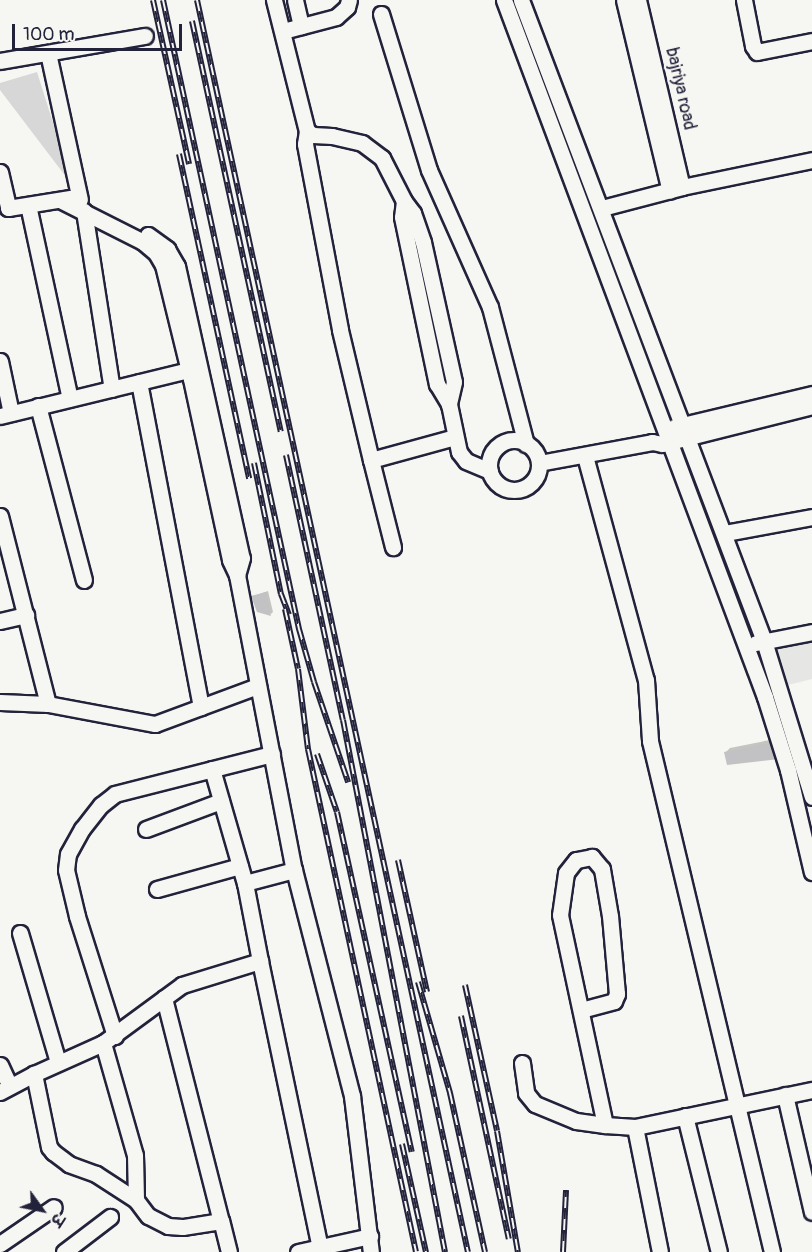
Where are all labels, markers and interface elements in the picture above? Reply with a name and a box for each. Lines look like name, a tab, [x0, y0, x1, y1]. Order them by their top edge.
scale bar	[15, 12, 184, 50]
text: 100 m	[23, 23, 75, 46]
street label: bajriya road	[660, 46, 700, 132]
north arrow	[12, 1180, 72, 1240]
text: उ	[46, 1210, 68, 1230]

